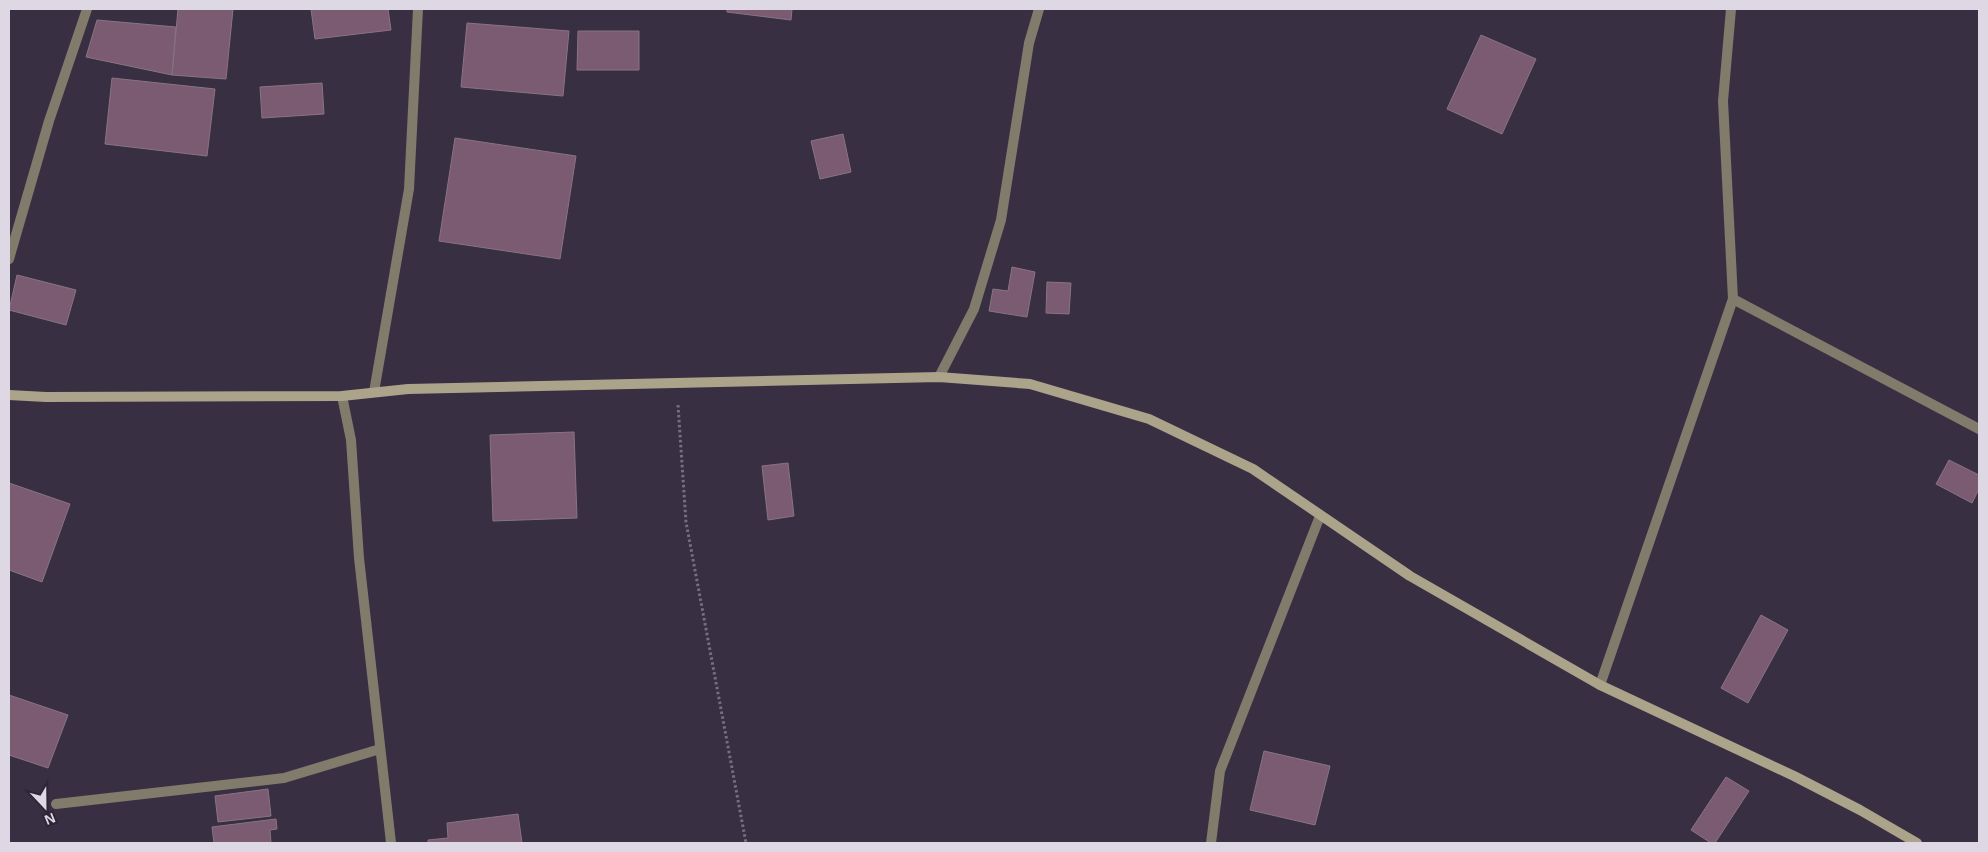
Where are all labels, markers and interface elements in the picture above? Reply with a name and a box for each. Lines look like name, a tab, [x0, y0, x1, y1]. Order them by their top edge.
north arrow	[20, 782, 70, 832]
text: N	[42, 810, 58, 828]

